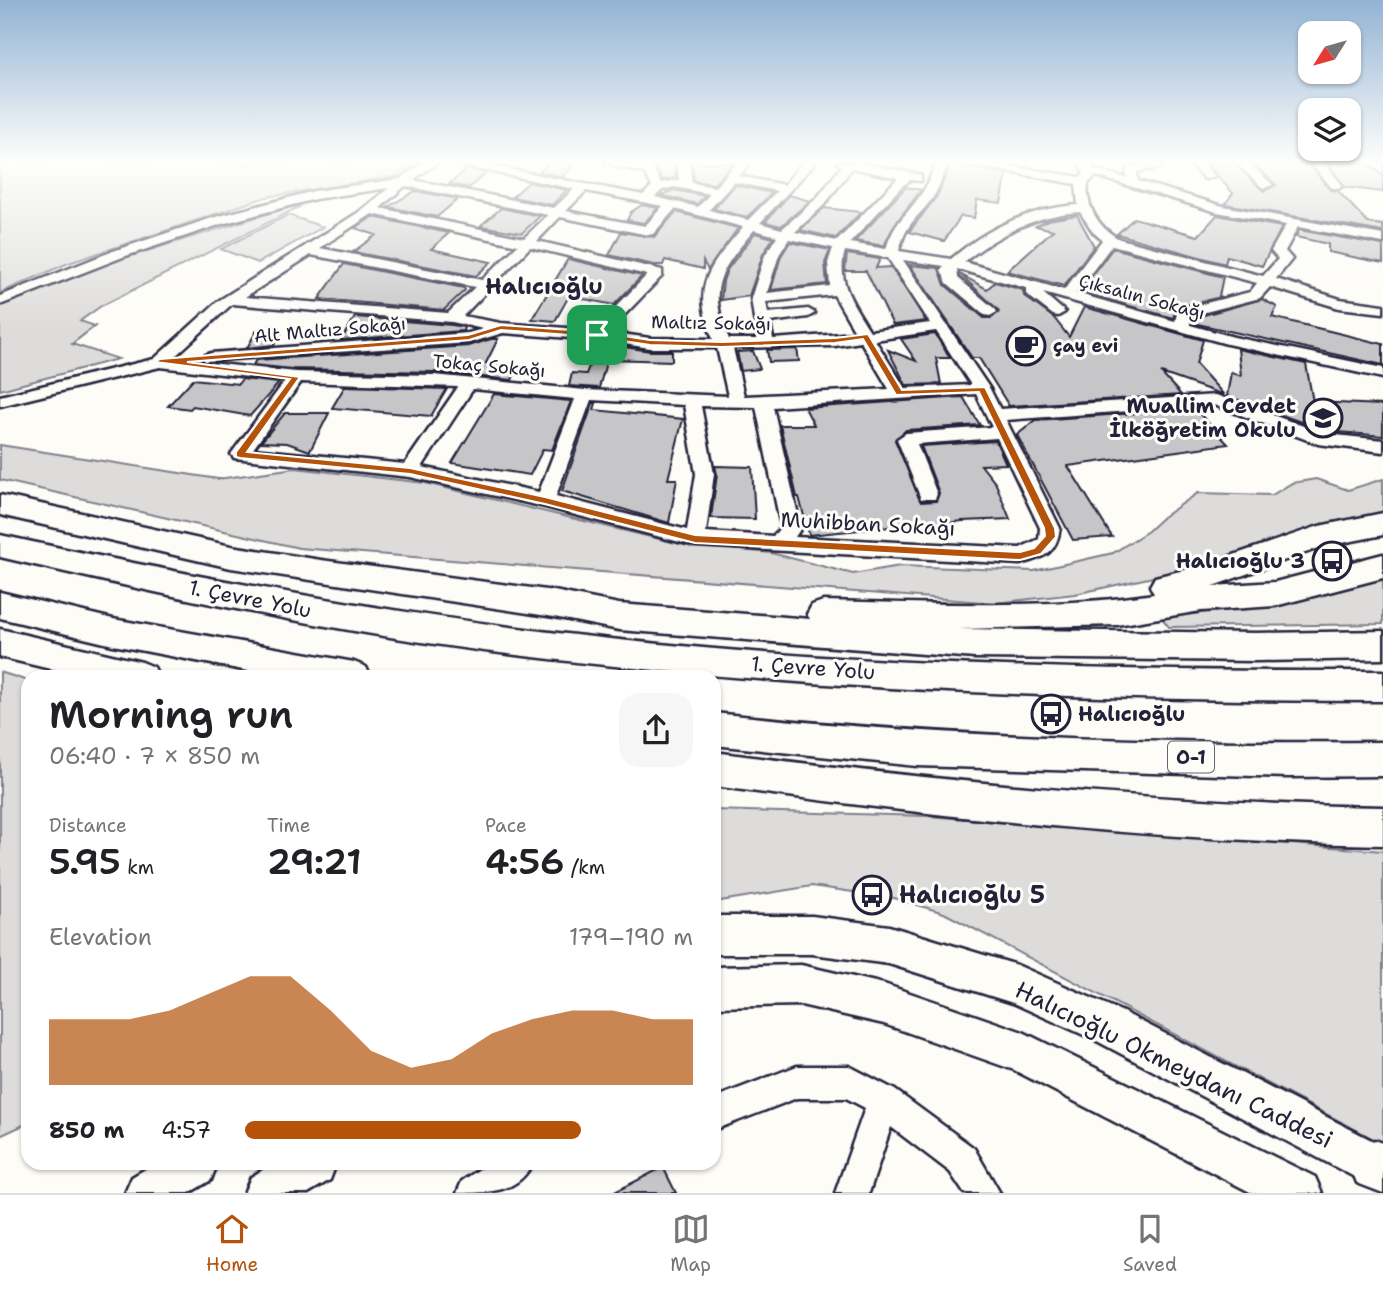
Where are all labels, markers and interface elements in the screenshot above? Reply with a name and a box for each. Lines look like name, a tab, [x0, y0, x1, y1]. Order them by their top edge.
north arrow	[1298, 21, 1362, 84]
map controls	[1298, 21, 1361, 161]
button: layers	[1298, 98, 1361, 161]
street label: Çıksalın Sokağı	[1076, 269, 1208, 325]
district label: Halıcıoğlu	[485, 271, 603, 301]
pin	[567, 305, 627, 365]
street label: Maltız Sokağı	[651, 310, 771, 336]
street label: Alt Maltız Sokağı	[253, 311, 407, 349]
icon: arrive	[578, 316, 616, 354]
cafe icon: çay evi	[1005, 325, 1047, 367]
place label: çay evi	[1053, 334, 1118, 358]
street label: Tokaç Sokağı	[432, 349, 546, 383]
place label: Muallim Cevdet İlköğretim Okulu	[1109, 392, 1296, 444]
school or university icon: Muallim Cevdet İlköğretim Okulu	[1302, 397, 1344, 439]
street label: Muhibban Sokağı	[780, 505, 956, 543]
bus stop icon: Halıcıoğlu 3	[1311, 540, 1353, 582]
place label: Halıcıoğlu 3	[1176, 547, 1305, 575]
street label: 1. Çevre Yolu	[186, 573, 314, 625]
street label: 1. Çevre Yolu	[750, 650, 876, 686]
text: Morning run	[49, 689, 293, 740]
button: share	[619, 693, 693, 767]
bus stop icon: Halıcıoğlu	[1030, 693, 1072, 735]
place label: Halıcıoğlu	[1078, 700, 1185, 728]
text: 06:40 · 7 × 850 m	[49, 741, 260, 771]
road number: O-1	[1168, 742, 1214, 772]
text: Distance	[49, 813, 127, 838]
text: Time	[267, 813, 311, 838]
text: Pace	[485, 813, 527, 838]
text: 5.95	[49, 838, 121, 885]
text: 29:21	[267, 838, 362, 885]
text: 4:56	[485, 838, 565, 885]
text: km	[121, 855, 154, 880]
text: /km	[565, 855, 605, 880]
bus stop icon: Halıcıoğlu 5	[851, 874, 893, 916]
place label: Halıcıoğlu 5	[899, 879, 1045, 911]
text: Elevation	[49, 922, 152, 952]
text: 179–190 m	[569, 922, 693, 952]
street label: Halıcıoğlu Okmeydanı Caddesi	[1010, 974, 1338, 1156]
text: 850 m	[49, 1115, 124, 1145]
text: 4:57	[161, 1115, 211, 1145]
tab: Home	[206, 1210, 258, 1277]
tab: Map	[670, 1210, 711, 1277]
tab: Saved	[1123, 1210, 1177, 1277]

